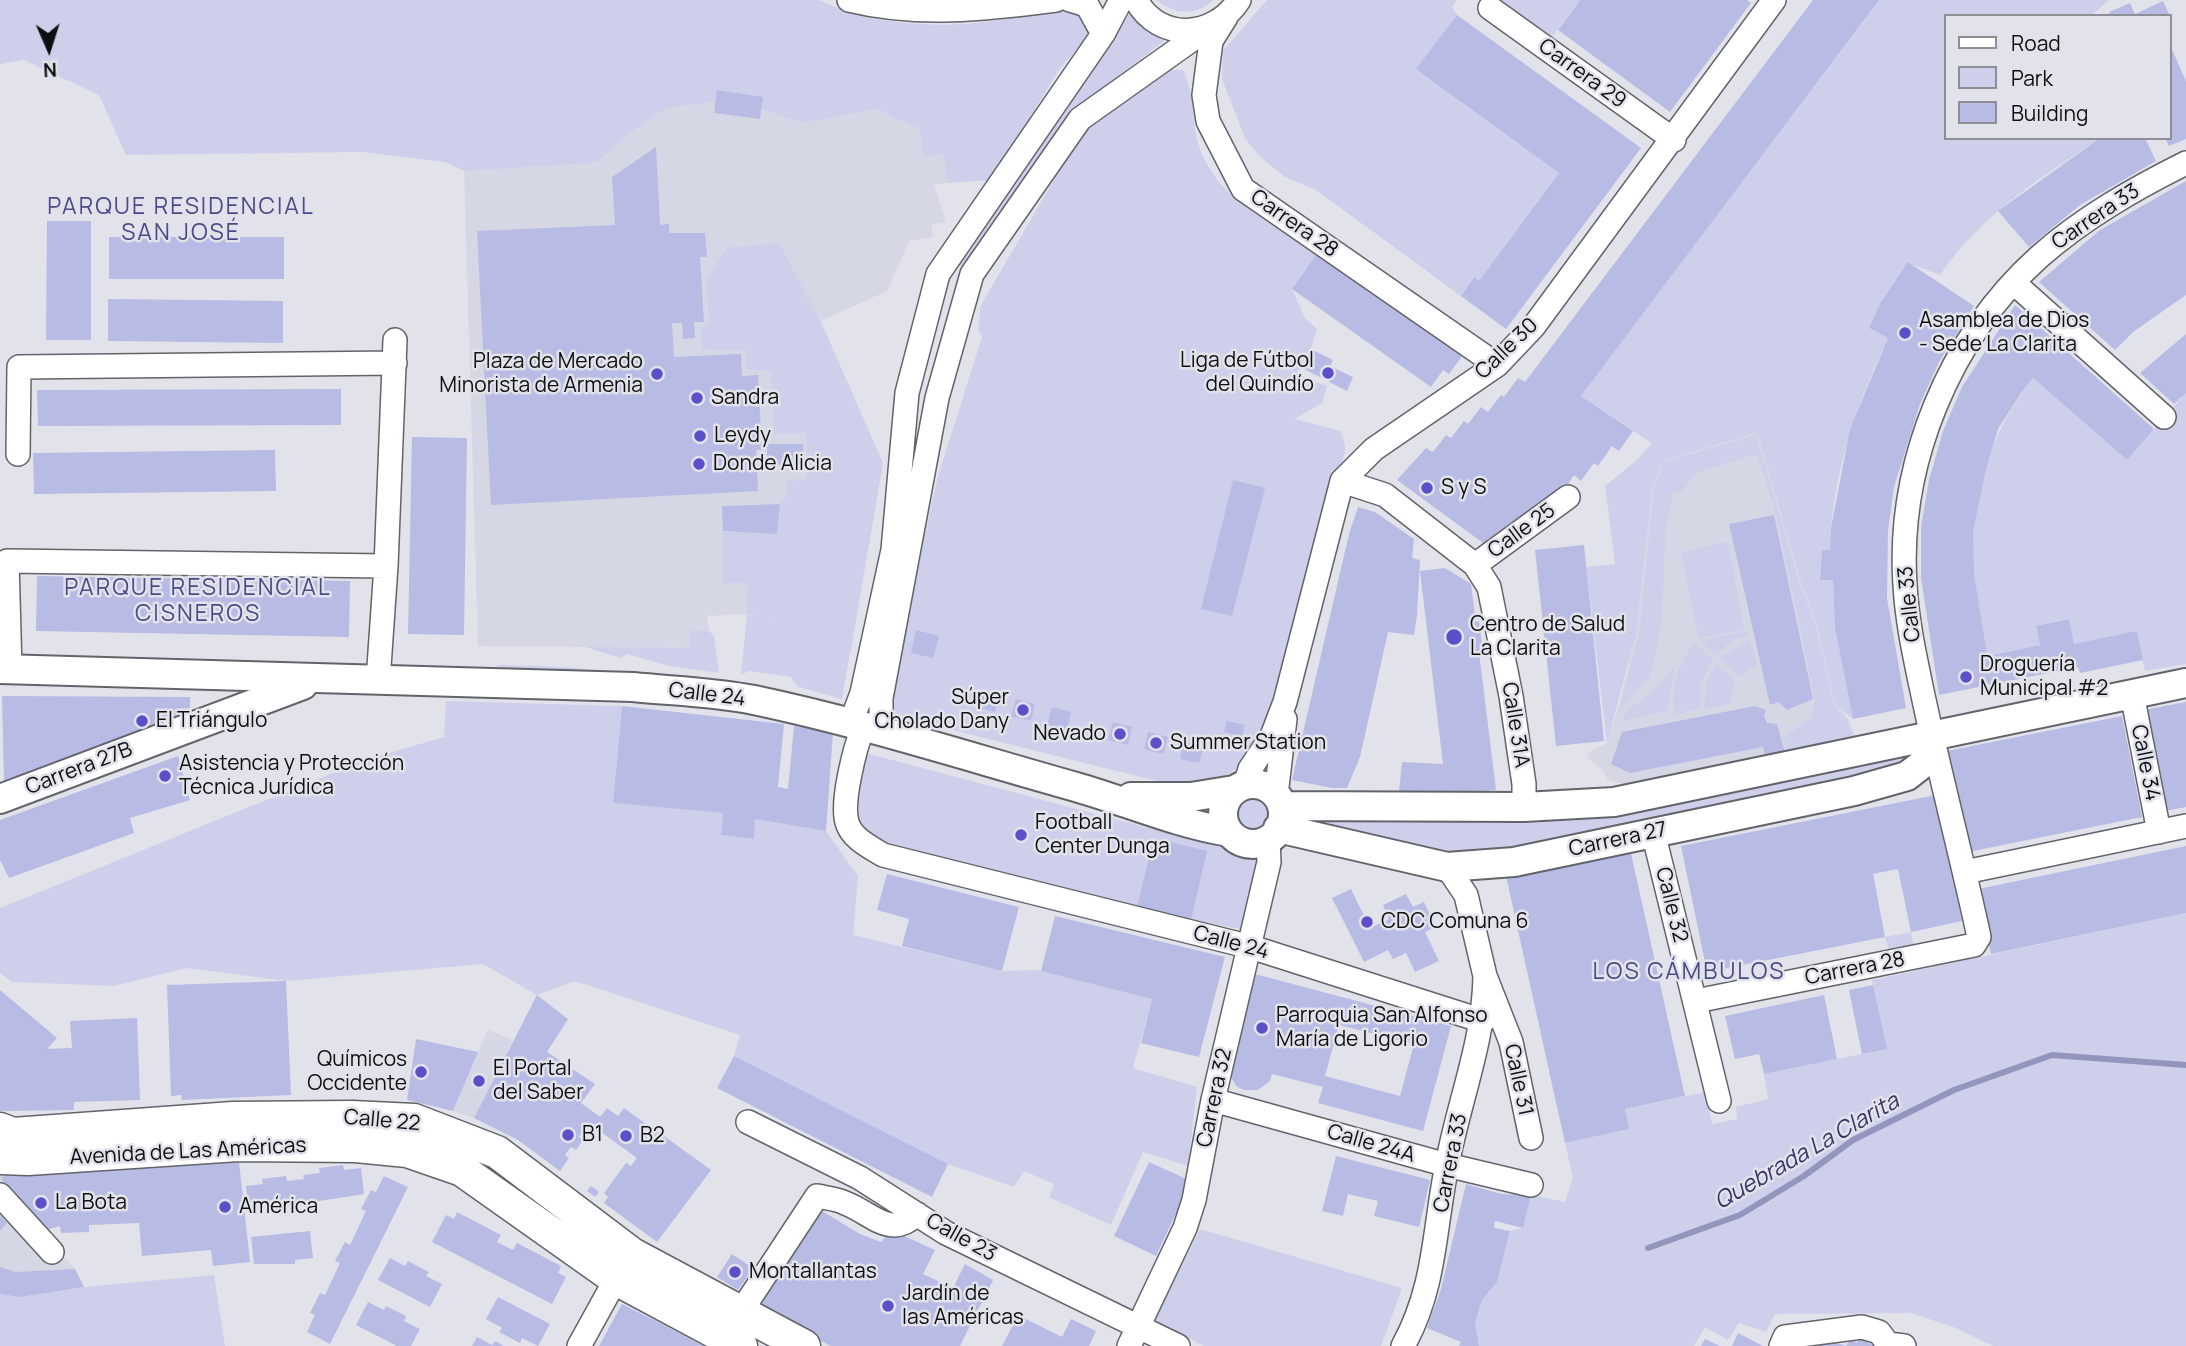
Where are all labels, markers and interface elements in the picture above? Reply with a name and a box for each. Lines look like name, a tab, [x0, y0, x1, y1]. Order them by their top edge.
north arrow	[14, 14, 84, 84]
legend	[1944, 14, 2172, 140]
text: Road	[2011, 29, 2061, 57]
street label: Carrera 29	[1533, 34, 1631, 114]
text: N	[43, 57, 58, 83]
text: Park	[2011, 64, 2053, 92]
text: Building	[2011, 99, 2088, 127]
street label: Carrera 33	[2047, 179, 2145, 255]
street label: Carrera 28	[1245, 185, 1343, 263]
district label: PARQUE RESIDENCIAL SAN JOSÉ	[50, 194, 312, 248]
place label: Asamblea de Dios - Sede La Clarita	[1919, 308, 2089, 358]
street label: Calle 30	[1470, 313, 1544, 385]
marker: Asamblea de Dios - Sede La Clarita	[1897, 325, 1913, 341]
place label: Liga de Fútbol del Quindío	[1180, 348, 1314, 398]
place label: Plaza de Mercado Minorista de Armenia	[439, 349, 643, 399]
marker: Liga de Fútbol del Quindío	[1320, 365, 1336, 381]
marker: Plaza de Mercado Minorista de Armenia	[649, 366, 665, 382]
place label: Sandra	[711, 385, 779, 411]
marker: Sandra	[689, 390, 705, 406]
place label: Leydy	[714, 423, 771, 449]
marker: Leydy	[692, 428, 708, 444]
place label: Donde Alicia	[713, 451, 832, 477]
marker: Donde Alicia	[691, 456, 707, 472]
place label: S y S	[1441, 475, 1486, 501]
marker: S y S	[1419, 480, 1435, 496]
street label: Calle 25	[1483, 498, 1561, 564]
street label: Calle 33	[1893, 565, 1927, 643]
district label: PARQUE RESIDENCIAL CISNEROS	[67, 575, 329, 629]
place label: Centro de Salud La Clarita	[1470, 612, 1625, 662]
marker: Centro de Salud La Clarita	[1444, 627, 1464, 647]
place label: Droguería Municipal #2	[1980, 652, 2108, 702]
marker: Droguería Municipal #2	[1958, 669, 1974, 685]
street label: Calle 24	[667, 678, 747, 712]
street label: Calle 31A	[1496, 681, 1534, 769]
place label: Súper Cholado Dany	[875, 685, 1009, 735]
marker: Súper Cholado Dany	[1015, 702, 1031, 718]
place label: El Triángulo	[156, 708, 267, 734]
marker: El Triángulo	[134, 713, 150, 729]
place label: Nevado	[1033, 721, 1106, 747]
street label: Calle 34	[2125, 723, 2165, 803]
marker: Nevado	[1112, 726, 1128, 742]
place label: Summer Station	[1170, 730, 1326, 756]
marker: Summer Station	[1148, 735, 1164, 751]
street label: Carrera 27B	[22, 737, 136, 801]
place label: Asistencia y Protección Técnica Jurídica	[179, 751, 404, 801]
marker: Asistencia y Protección Técnica Jurídica	[157, 768, 173, 784]
place label: Football Center Dunga	[1035, 810, 1170, 860]
street label: Carrera 27	[1567, 817, 1669, 863]
marker: Football Center Dunga	[1013, 827, 1029, 843]
street label: Calle 32	[1650, 865, 1692, 945]
place label: CDC Comuna 6	[1381, 909, 1528, 935]
marker: CDC Comuna 6	[1359, 914, 1375, 930]
street label: Calle 24	[1191, 921, 1271, 965]
street label: Carrera 28	[1803, 947, 1907, 991]
district label: LOS CÁMBULOS	[1594, 959, 1784, 987]
place label: Parroquia San Alfonso María de Ligorio	[1276, 1003, 1488, 1053]
marker: Parroquia San Alfonso María de Ligorio	[1254, 1020, 1270, 1036]
street label: Calle 31	[1498, 1042, 1538, 1118]
street label: Carrera 32	[1192, 1046, 1238, 1150]
place label: Químicos Occidente	[307, 1047, 407, 1097]
place label: El Portal del Saber	[493, 1056, 584, 1106]
marker: Químicos Occidente	[413, 1064, 429, 1080]
marker: El Portal del Saber	[471, 1073, 487, 1089]
water label: Quebrada La Clarita	[1710, 1088, 1904, 1216]
street label: Calle 22	[343, 1105, 421, 1137]
street label: Carrera 33	[1429, 1111, 1473, 1215]
street label: Calle 24A	[1324, 1119, 1418, 1169]
place label: B1	[582, 1122, 603, 1148]
place label: B2	[640, 1123, 665, 1149]
marker: B1	[560, 1127, 576, 1143]
marker: B2	[618, 1128, 634, 1144]
street label: Avenida de Las Américas	[69, 1133, 307, 1171]
place label: La Bota	[55, 1190, 127, 1216]
place label: América	[239, 1194, 318, 1220]
marker: La Bota	[33, 1195, 49, 1211]
marker: América	[217, 1199, 233, 1215]
street label: Calle 23	[921, 1208, 1001, 1268]
place label: Montallantas	[749, 1259, 877, 1285]
marker: Montallantas	[727, 1264, 743, 1280]
place label: Jardín de las Américas	[902, 1281, 1024, 1331]
marker: Jardín de las Américas	[880, 1298, 896, 1314]

